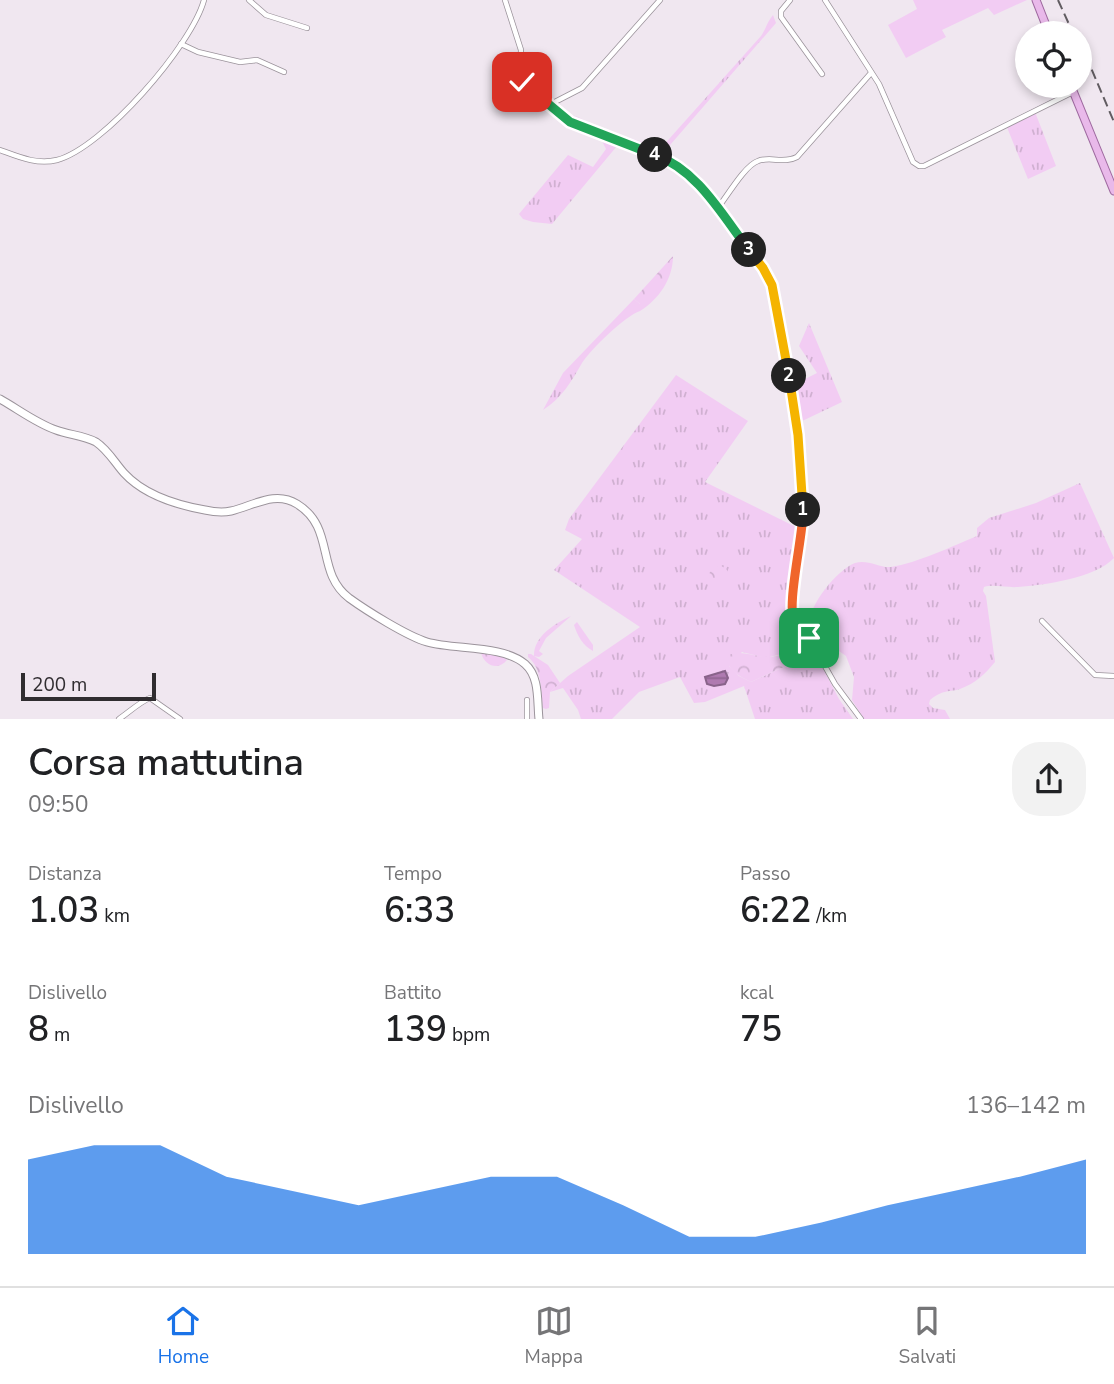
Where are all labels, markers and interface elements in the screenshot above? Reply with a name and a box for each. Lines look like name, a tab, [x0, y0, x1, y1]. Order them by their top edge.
map controls	[1015, 21, 1092, 98]
button: locate	[1015, 21, 1092, 98]
pin	[492, 52, 552, 112]
icon: check	[503, 63, 541, 101]
pin: 4	[638, 138, 672, 172]
text: 4	[649, 141, 660, 167]
pin: 3	[732, 232, 766, 268]
text: 3	[743, 236, 754, 262]
pin: 2	[772, 358, 806, 394]
text: 2	[783, 362, 794, 388]
pin: 1	[786, 492, 820, 528]
text: 1	[797, 496, 808, 522]
pin	[779, 608, 839, 668]
icon: arrive	[790, 619, 828, 657]
scale bar	[21, 670, 156, 702]
text: 200 m	[32, 672, 87, 698]
text: Corsa mattutina	[28, 737, 304, 788]
button: share	[1012, 742, 1086, 816]
text: 09:50	[28, 789, 88, 820]
text: Distanza	[28, 861, 102, 887]
text: Tempo	[384, 861, 442, 887]
text: Passo	[740, 861, 790, 887]
text: 1.03	[28, 887, 99, 934]
text: 6:33	[384, 887, 455, 934]
text: 6:22	[740, 887, 811, 934]
text: km	[99, 903, 130, 929]
text: /km	[811, 903, 847, 929]
text: Dislivello	[28, 980, 107, 1006]
text: Battito	[384, 980, 442, 1006]
text: kcal	[740, 980, 774, 1006]
text: 8	[28, 1006, 49, 1053]
text: 139	[384, 1006, 447, 1053]
text: 75	[740, 1006, 782, 1053]
text: m	[49, 1022, 70, 1048]
text: bpm	[447, 1022, 490, 1048]
text: Dislivello	[28, 1090, 124, 1121]
text: 136–142 m	[966, 1090, 1086, 1121]
tab: Home	[158, 1302, 209, 1370]
tab: Mappa	[524, 1302, 583, 1370]
tab: Salvati	[898, 1302, 956, 1370]

